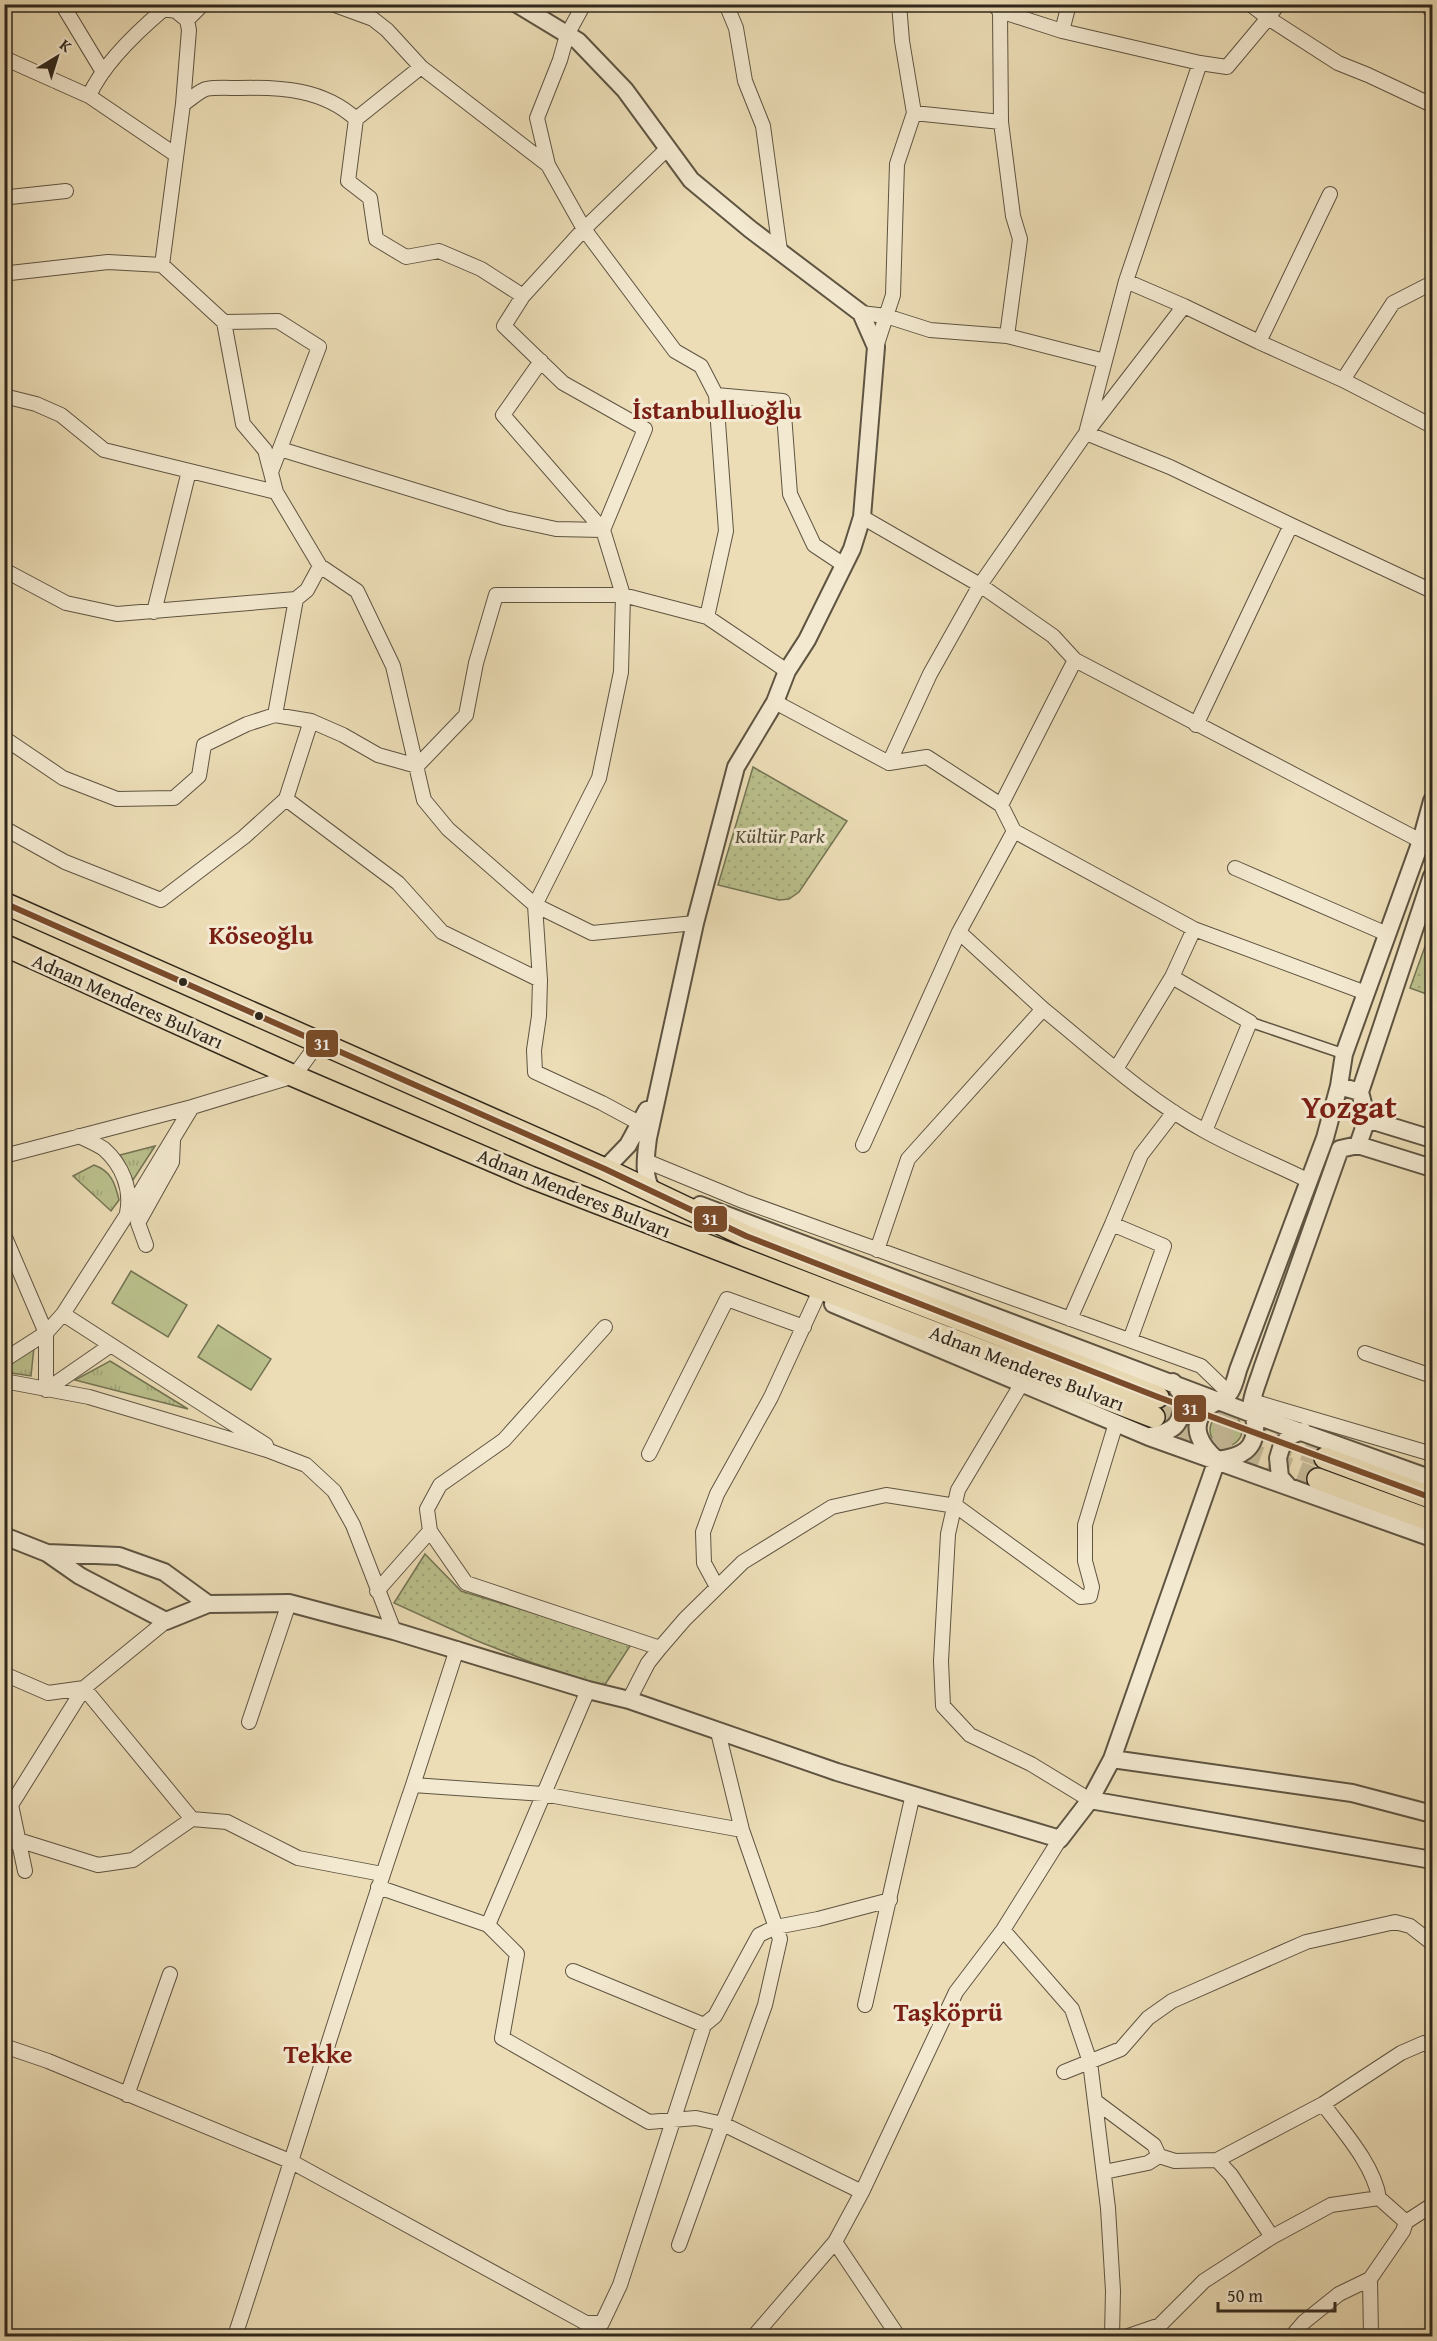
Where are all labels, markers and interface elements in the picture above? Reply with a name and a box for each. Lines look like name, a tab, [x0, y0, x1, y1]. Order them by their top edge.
north arrow	[27, 27, 87, 87]
text: K	[55, 33, 78, 58]
district label: İstanbulluoğlu	[632, 390, 802, 429]
park label: Kültür Park	[734, 821, 826, 850]
district label: Köseoğlu	[209, 915, 313, 954]
street label: Adnan Menderes Bulvarı	[28, 945, 229, 1056]
unlabelled marker	[177, 976, 189, 988]
unlabelled marker	[253, 1010, 265, 1022]
line badge: 31	[305, 1029, 339, 1058]
text: 31	[314, 1032, 330, 1056]
district label: Yozgat	[1301, 1083, 1397, 1130]
street label: Adnan Menderes Bulvarı	[473, 1140, 676, 1245]
line badge: 31	[693, 1205, 728, 1233]
text: 31	[702, 1207, 718, 1231]
street label: Adnan Menderes Bulvarı	[926, 1317, 1129, 1418]
line badge: 31	[1173, 1394, 1207, 1423]
text: 31	[1182, 1397, 1198, 1421]
district label: Taşköprü	[893, 1992, 1003, 2031]
district label: Tekke	[284, 2034, 353, 2073]
scale bar	[1218, 2275, 1335, 2313]
text: 50 m	[1227, 2282, 1263, 2309]

